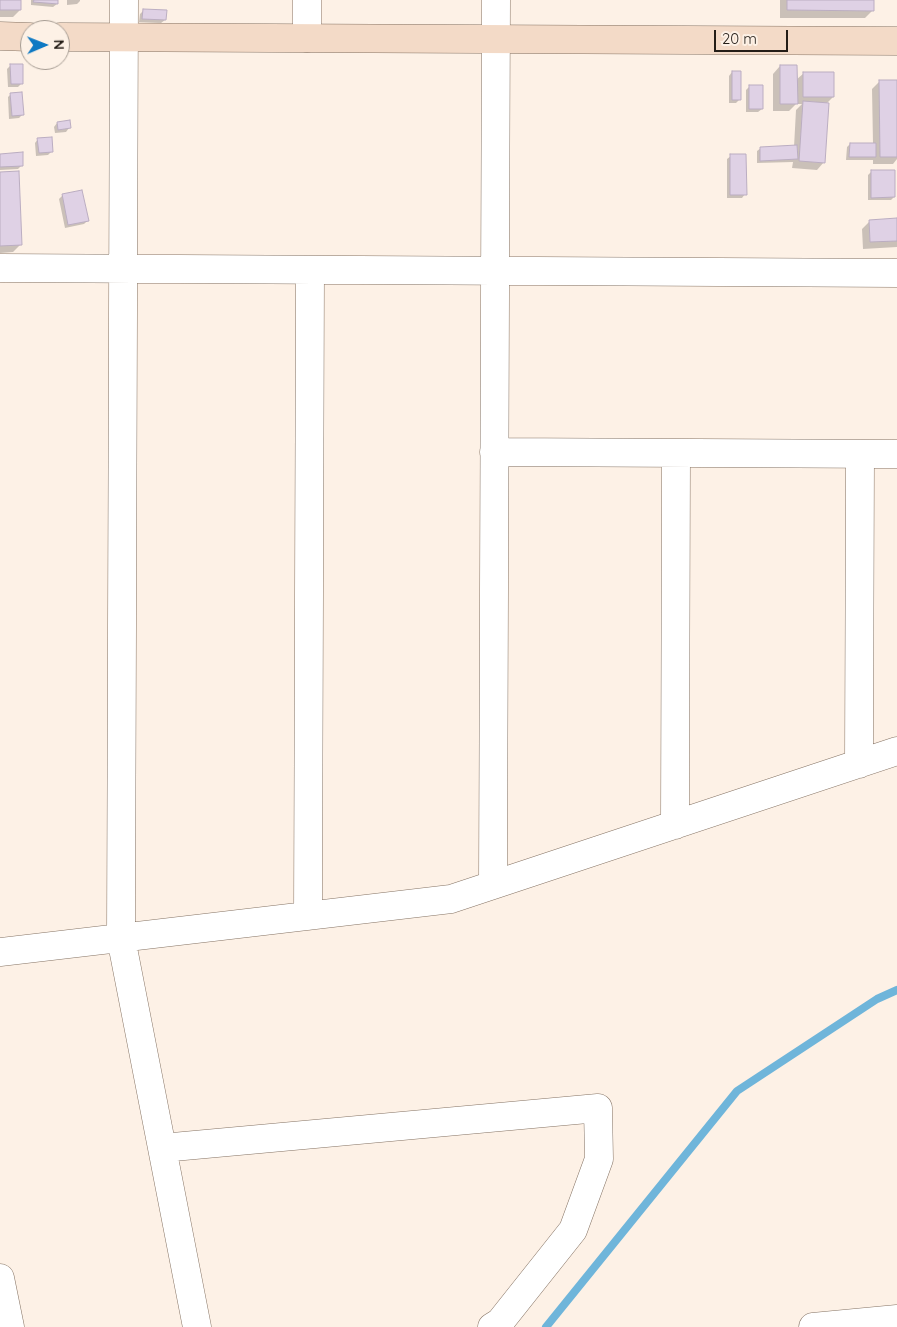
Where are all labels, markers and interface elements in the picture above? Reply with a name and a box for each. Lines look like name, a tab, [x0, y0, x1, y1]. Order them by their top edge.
north arrow	[20, 20, 70, 70]
scale bar	[717, 20, 791, 52]
text: 20 m	[722, 29, 757, 48]
text: N	[50, 39, 68, 50]

